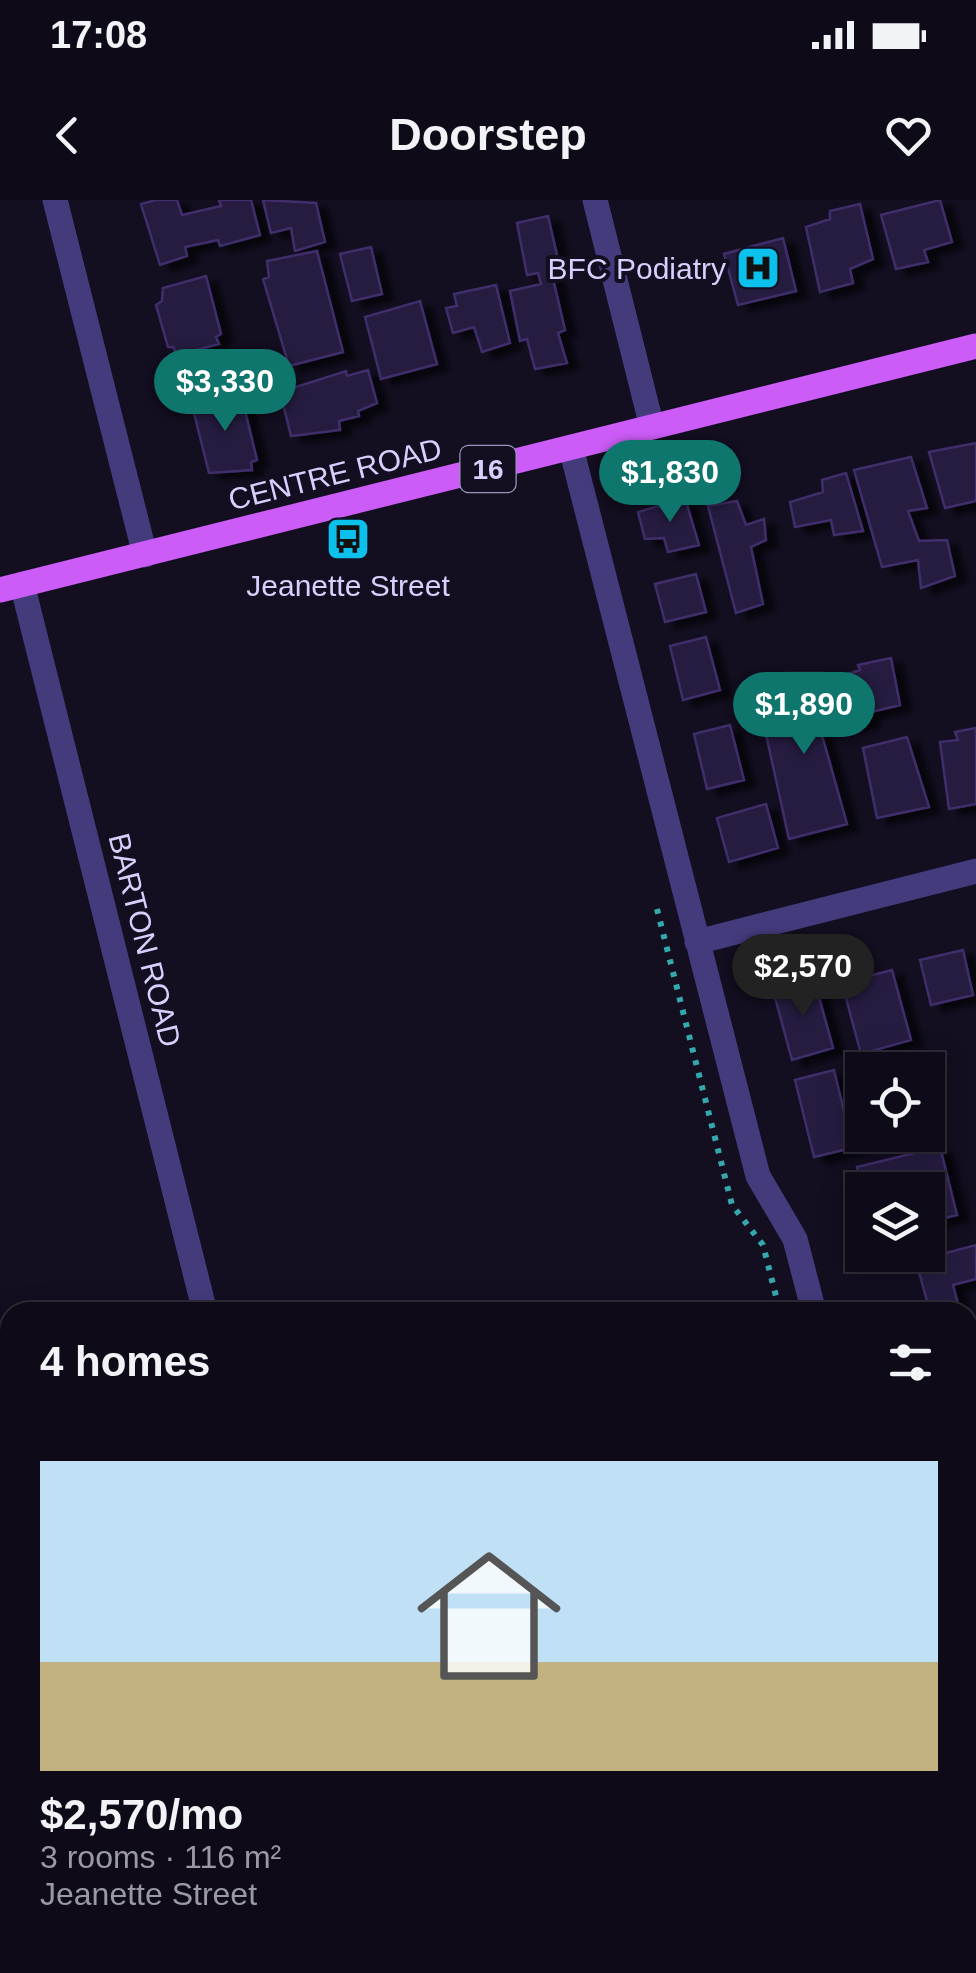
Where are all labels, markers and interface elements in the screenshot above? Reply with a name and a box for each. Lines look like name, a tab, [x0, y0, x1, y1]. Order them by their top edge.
text: 17:08	[50, 14, 147, 56]
icon: back	[40, 108, 95, 163]
icon: heart	[881, 108, 936, 163]
text: Doorstep	[389, 109, 587, 160]
hospital icon: BFC Podiatry	[735, 245, 781, 291]
place label: BFC Podiatry	[548, 252, 726, 285]
pin: $3,330	[144, 349, 306, 434]
text: $3,330	[176, 363, 274, 399]
street label: CENTRE ROAD	[225, 432, 445, 516]
pin: $1,830	[589, 440, 751, 525]
road number: 16	[460, 446, 516, 492]
text: $1,830	[621, 454, 719, 490]
bus stop icon: Jeanette Street	[325, 516, 371, 562]
place label: Jeanette Street	[246, 569, 450, 602]
pin: $1,890	[723, 672, 885, 757]
text: $1,890	[755, 686, 853, 722]
street label: BARTON ROAD	[103, 830, 187, 1050]
pin: $2,570	[722, 934, 884, 1019]
text: $2,570	[754, 948, 852, 984]
map controls	[845, 1052, 945, 1272]
button: locate	[845, 1052, 945, 1152]
button: layers	[845, 1172, 945, 1272]
icon: filters	[883, 1335, 938, 1390]
text: 4 homes	[40, 1338, 210, 1385]
icon: home	[399, 1526, 579, 1706]
text: $2,570/mo	[40, 1791, 243, 1838]
text: 3 rooms · 116 m²	[40, 1839, 281, 1875]
text: Jeanette Street	[40, 1876, 257, 1912]

